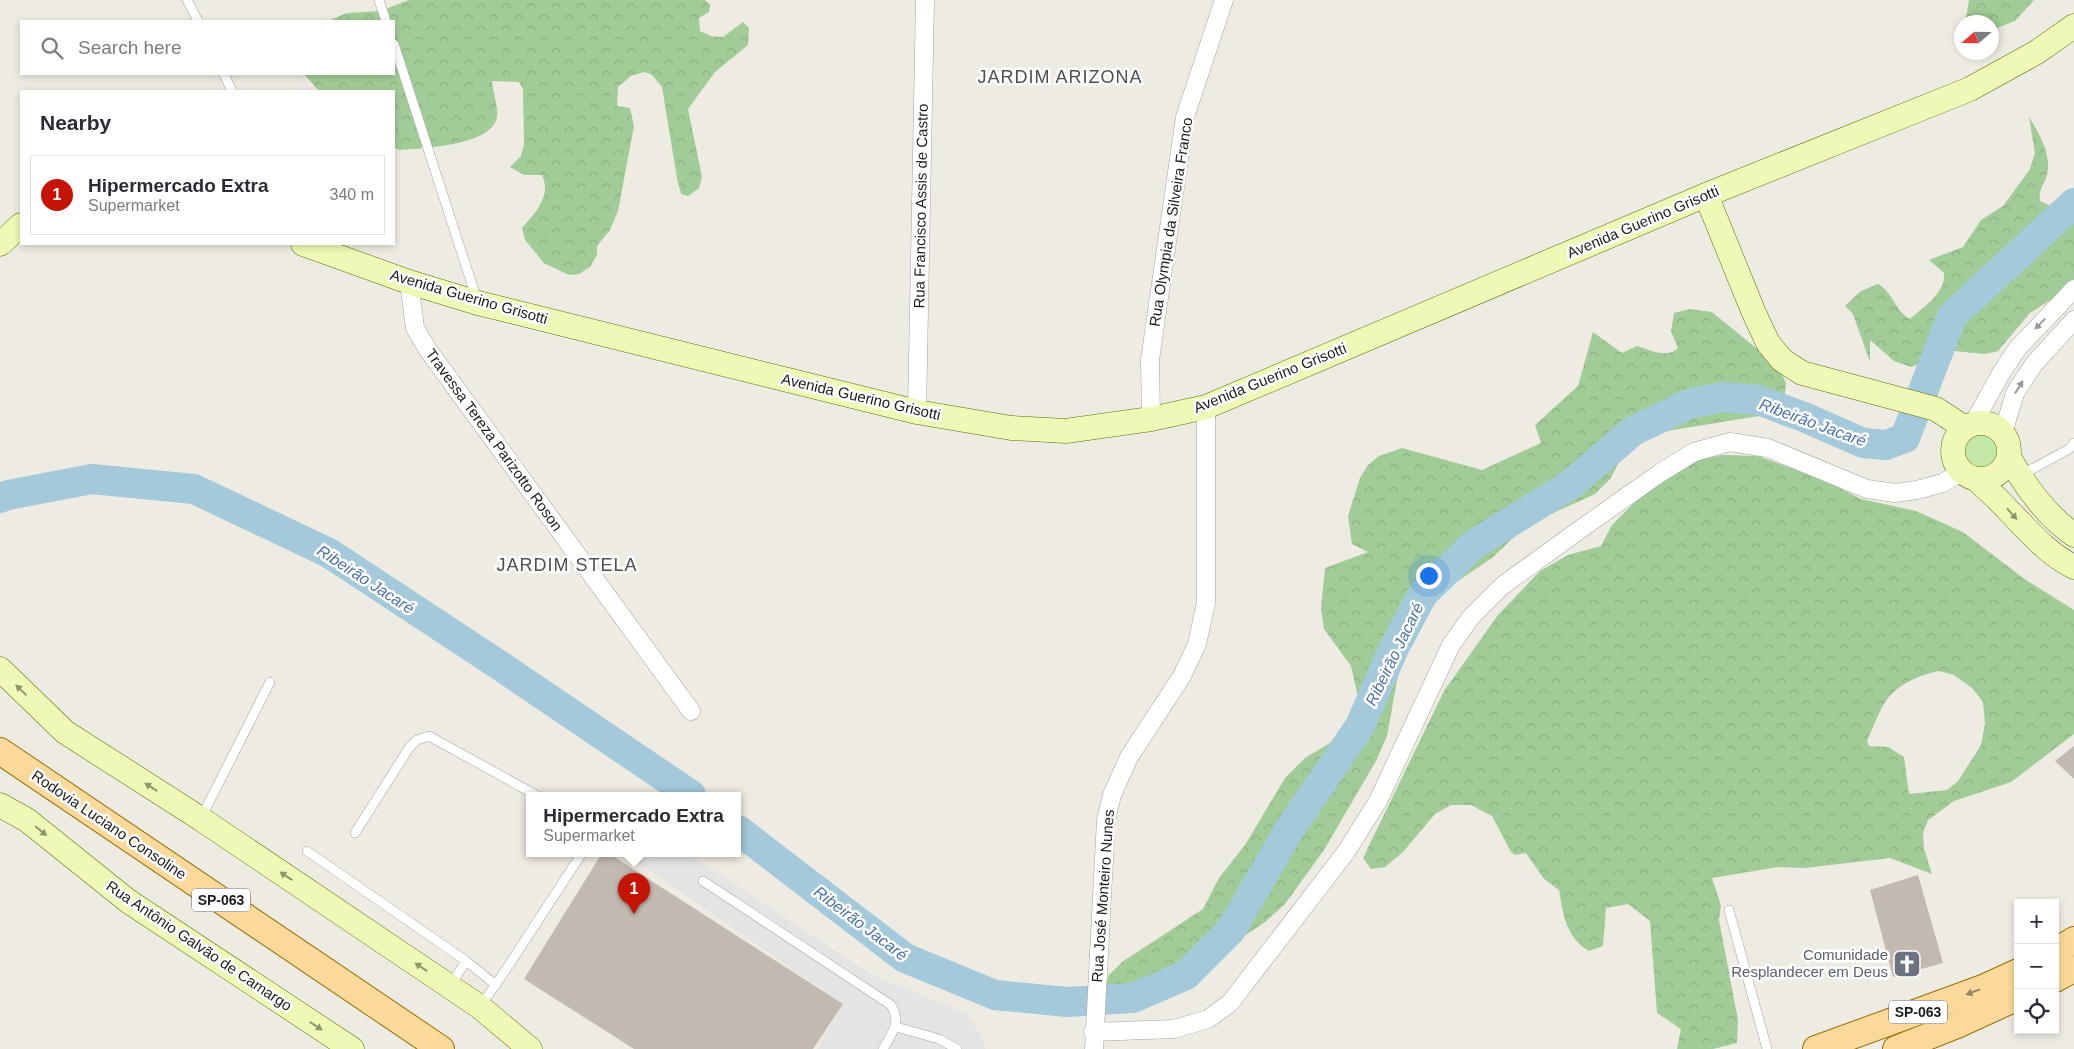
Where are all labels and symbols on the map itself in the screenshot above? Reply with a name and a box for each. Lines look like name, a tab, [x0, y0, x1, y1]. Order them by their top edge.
north arrow	[1954, 15, 1999, 60]
district label: JARDIM ARIZONA	[977, 67, 1143, 87]
street label: Rua Francisco Assis de Castro	[910, 103, 931, 309]
street label: Rua Olympia da Silveira Franco	[1146, 116, 1195, 328]
street label: Avenida Guerino Grisotti	[1564, 182, 1721, 261]
street label: Avenida Guerino Grisotti	[388, 266, 550, 327]
one-way arrow	[2034, 318, 2046, 330]
street label: Avenida Guerino Grisotti	[1191, 339, 1349, 416]
street label: Travessa Tereza Parizotto Roson	[423, 345, 566, 534]
street label: Avenida Guerino Grisotti	[780, 370, 943, 423]
one-way arrow	[2014, 381, 2024, 394]
water label: Ribeirão Jacaré	[1757, 395, 1868, 450]
one-way arrow	[2006, 507, 2017, 520]
water label: Ribeirão Jacaré	[314, 542, 417, 617]
district label: JARDIM STELA	[496, 555, 638, 575]
your location	[1416, 563, 1442, 589]
water label: Ribeirão Jacaré	[1362, 600, 1427, 708]
one-way arrow	[16, 684, 28, 696]
street label: Rodovia Luciano Consoline	[29, 766, 190, 883]
one-way arrow	[144, 782, 157, 792]
street label: Rua José Monteiro Nunes	[1088, 809, 1117, 983]
one-way arrow	[34, 826, 47, 837]
one-way arrow	[280, 871, 293, 881]
pin: 1	[618, 873, 650, 914]
street label: Rua Antônio Galvão de Camargo	[103, 877, 295, 1014]
water label: Ribeirão Jacaré	[811, 883, 911, 964]
road number: SP-063	[192, 888, 250, 912]
place label: Comunidade Resplandecer em Deus	[1731, 946, 1888, 980]
church icon: Comunidade Resplandecer em Deus	[1892, 949, 1922, 979]
one-way arrow	[414, 962, 428, 972]
one-way arrow	[1965, 988, 1980, 996]
road number: SP-063	[1889, 1000, 1947, 1024]
one-way arrow	[309, 1021, 323, 1030]

